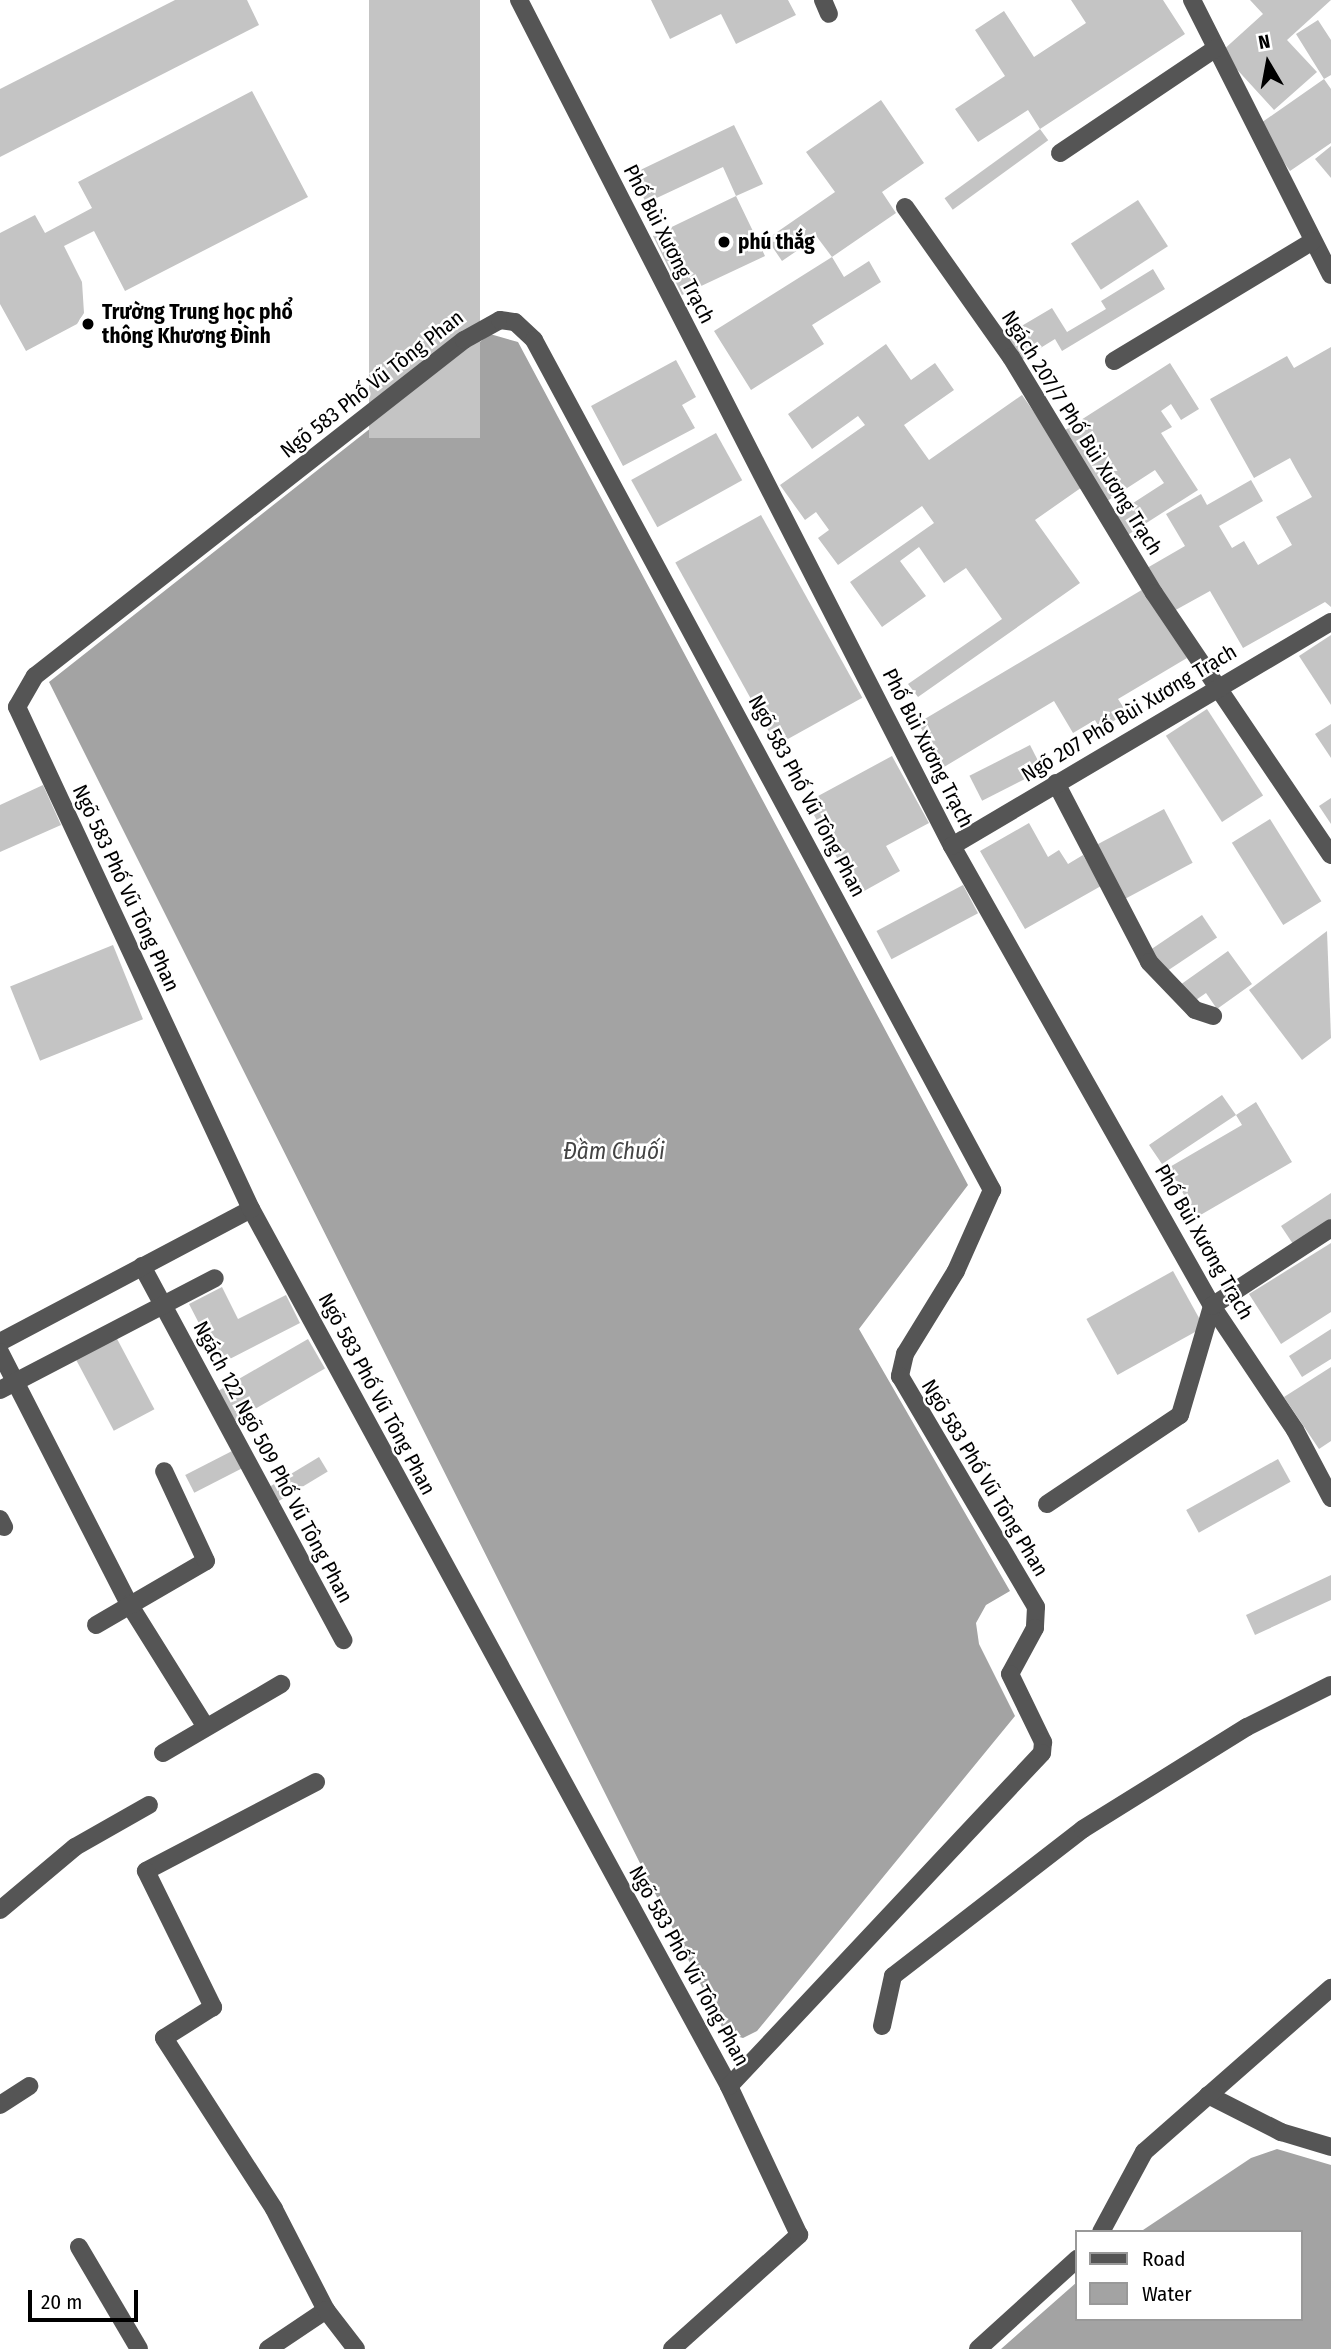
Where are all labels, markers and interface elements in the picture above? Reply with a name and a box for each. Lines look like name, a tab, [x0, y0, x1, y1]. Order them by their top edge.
north arrow	[1233, 28, 1303, 98]
text: N	[1257, 30, 1272, 54]
street label: Phố Bùi Xương Trạch	[618, 160, 720, 328]
place label: phú thắg	[738, 229, 815, 255]
marker: phú thắg	[716, 234, 732, 250]
place label: Trường Trung học phổ thông Khương Đình	[102, 299, 293, 349]
street label: Ngõ 583 Phố Vũ Tông Phan	[276, 305, 468, 463]
street label: Ngách 207/7 Phố Bùi Xương Trạch	[996, 306, 1168, 560]
marker: Trường Trung học phổ thông Khương Đình	[80, 316, 96, 332]
street label: Ngõ 207 Phố Bùi Xương Trạch	[1017, 639, 1241, 787]
street label: Phố Bùi Xương Trạch	[877, 664, 979, 832]
street label: Ngõ 583 Phố Vũ Tông Phan	[743, 691, 871, 901]
street label: Ngõ 583 Phố Vũ Tông Phan	[67, 781, 185, 995]
water label: Đầm Chuối	[563, 1137, 665, 1165]
street label: Phố Bùi Xương Trạch	[1149, 1160, 1259, 1324]
street label: Ngõ 583 Phố Vũ Tông Phan	[313, 1289, 441, 1499]
street label: Ngách 122 Ngõ 509 Phố Vũ Tông Phan	[188, 1317, 358, 1607]
street label: Ngõ 583 Phố Vũ Tông Phan	[916, 1375, 1054, 1581]
street label: Ngõ 583 Phố Vũ Tông Phan	[623, 1861, 755, 2071]
legend	[1076, 2230, 1303, 2321]
text: Road	[1142, 2246, 1186, 2272]
scale bar	[32, 2276, 142, 2320]
text: Water	[1142, 2281, 1192, 2307]
text: 20 m	[41, 2289, 82, 2315]

